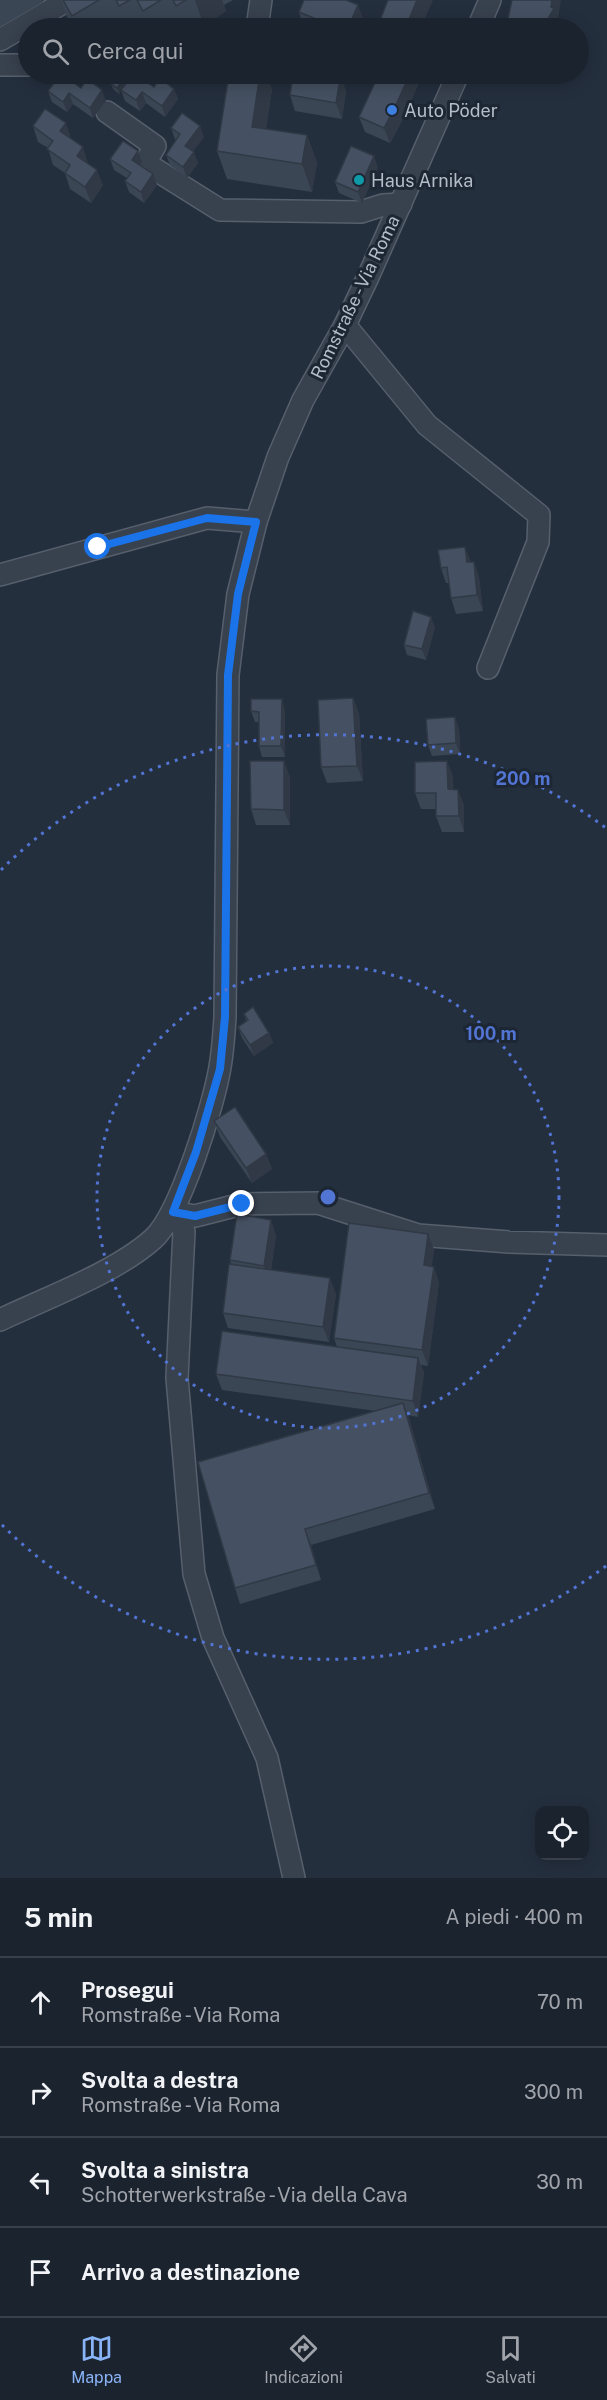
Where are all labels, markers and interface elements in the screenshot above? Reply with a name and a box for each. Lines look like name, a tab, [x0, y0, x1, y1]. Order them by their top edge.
search box	[18, 18, 589, 84]
icon: search	[39, 35, 72, 68]
text: Cerca qui	[87, 38, 184, 64]
place label: Auto Pöder	[404, 100, 498, 121]
marker: Auto Pöder	[385, 103, 399, 117]
place label: Haus Arnika	[371, 170, 473, 191]
marker: Haus Arnika	[352, 173, 366, 187]
street label: Romstraße - Via Roma	[306, 212, 404, 382]
route start	[84, 533, 110, 559]
text: 200 m	[496, 768, 550, 789]
text: 100 m	[465, 1023, 517, 1044]
centre of rings	[318, 1187, 338, 1207]
route end	[228, 1190, 254, 1216]
map controls	[535, 1806, 589, 1860]
button: locate	[535, 1806, 589, 1860]
text: 5 min	[24, 1902, 93, 1933]
text: A piedi · 400 m	[445, 1905, 583, 1929]
text: Prosegui	[81, 1977, 174, 2003]
icon: ahead	[24, 1986, 57, 2019]
text: 70 m	[537, 1990, 583, 2014]
text: Romstraße - Via Roma	[81, 2003, 280, 2027]
text: Svolta a destra	[81, 2067, 238, 2093]
icon: right	[24, 2076, 57, 2109]
text: 300 m	[524, 2080, 583, 2104]
text: Romstraße - Via Roma	[81, 2093, 280, 2117]
text: Svolta a sinistra	[81, 2157, 249, 2183]
icon: left	[24, 2166, 57, 2199]
text: 30 m	[536, 2170, 583, 2194]
text: Schotterwerkstraße - Via della Cava	[81, 2183, 407, 2207]
icon: arrive	[24, 2256, 57, 2289]
text: Arrivo a destinazione	[81, 2259, 300, 2285]
tab: Mappa	[71, 2332, 122, 2387]
tab: Indicazioni	[264, 2332, 343, 2387]
tab: Salvati	[485, 2332, 536, 2387]

